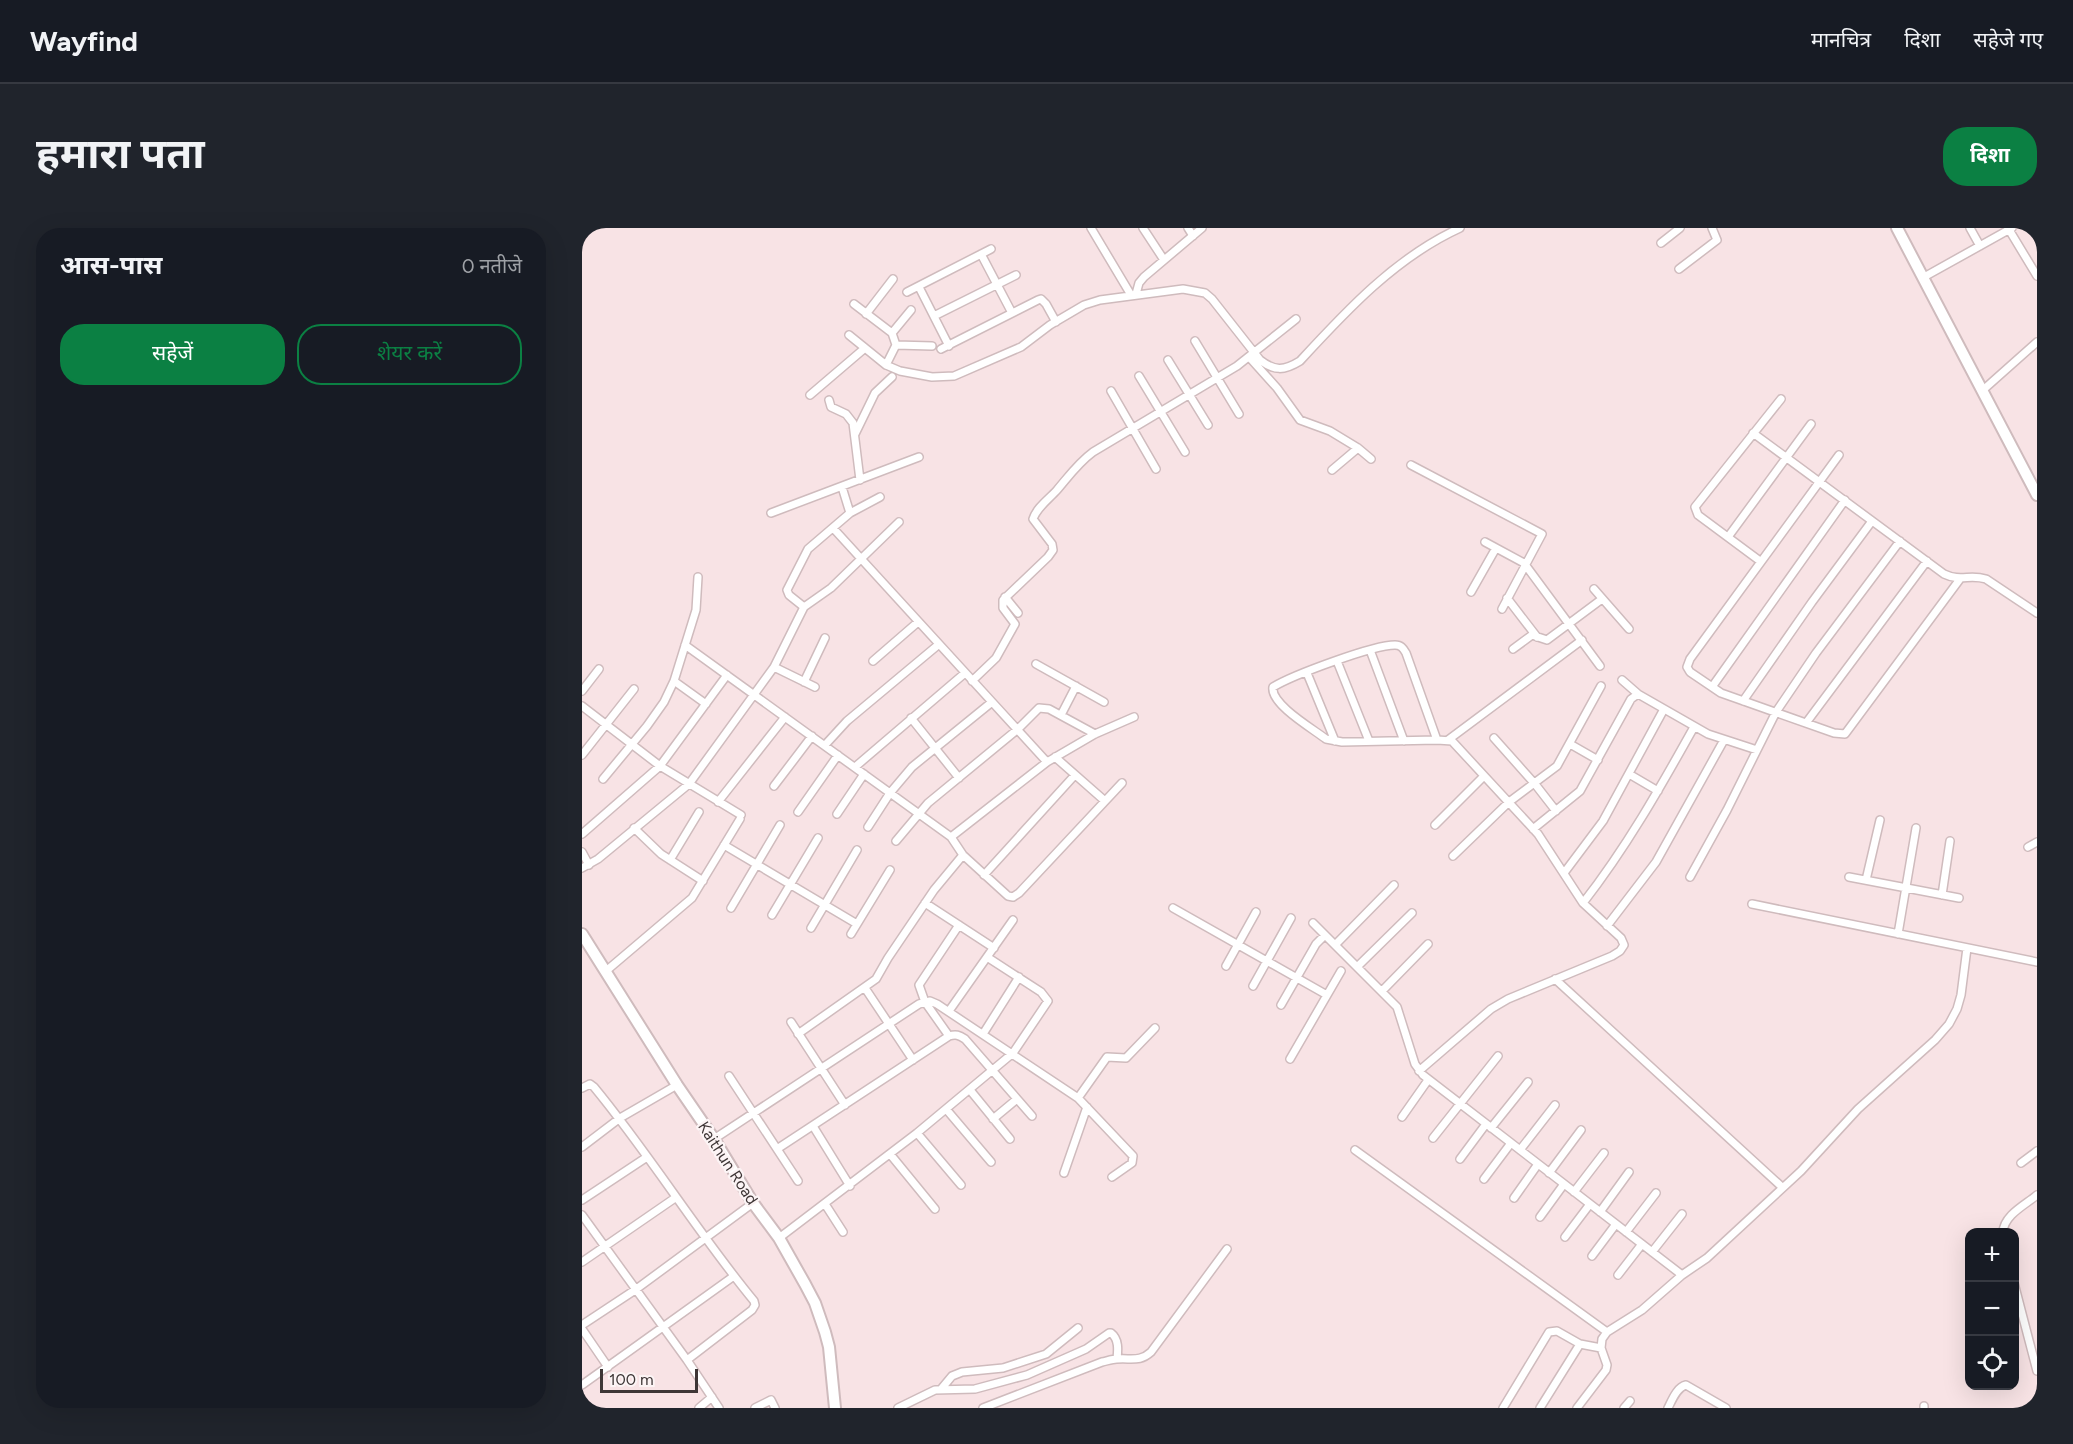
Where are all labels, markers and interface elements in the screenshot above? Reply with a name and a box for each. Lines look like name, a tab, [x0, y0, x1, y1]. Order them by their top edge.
text: Wayfind	[30, 24, 138, 58]
text: मानचित्र	[1811, 27, 1871, 52]
text: दिशा	[1904, 27, 1940, 52]
text: सहेजे गए	[1973, 27, 2043, 52]
button: दिशा	[1943, 127, 2037, 186]
text: हमारा पता	[36, 128, 205, 179]
text: आस-पास	[60, 249, 162, 281]
text: 0 नतीजे	[462, 254, 522, 278]
button: सहेजें	[60, 324, 285, 385]
button: शेयर करें	[297, 324, 522, 385]
street label: Kaithun Road	[694, 1118, 762, 1208]
map controls	[1965, 1228, 2019, 1390]
button: +	[1965, 1228, 2019, 1282]
button: −	[1965, 1282, 2019, 1336]
button: locate	[1965, 1336, 2019, 1390]
scale bar	[600, 1366, 698, 1394]
text: 100 m	[609, 1370, 654, 1389]

